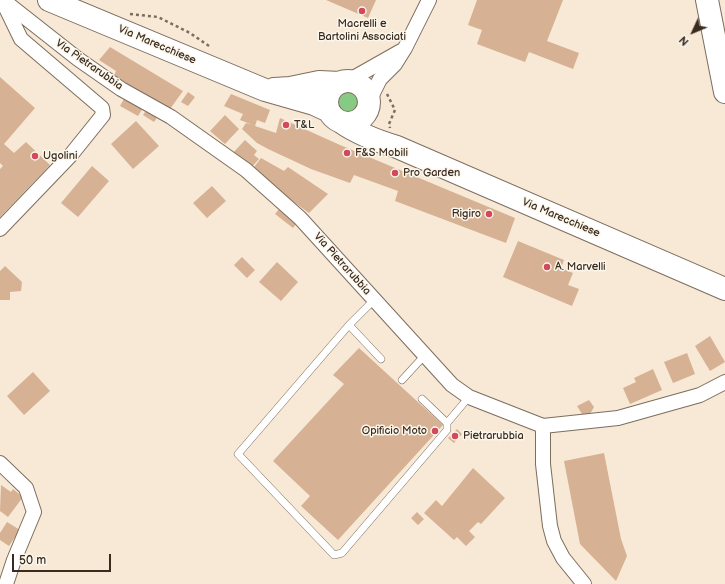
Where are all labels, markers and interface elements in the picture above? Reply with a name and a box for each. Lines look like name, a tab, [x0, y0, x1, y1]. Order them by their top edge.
marker: Macrelli e Bartolini Associati	[357, 6, 367, 16]
north arrow	[673, 12, 713, 52]
place label: Macrelli e Bartolini Associati	[318, 17, 406, 43]
street label: Via Marecchiese	[116, 23, 198, 67]
text: N	[676, 33, 692, 48]
street label: Via Pietrarubbia	[53, 37, 125, 93]
place label: T&L	[294, 118, 314, 132]
marker: T&L	[281, 120, 291, 130]
place label: F&S Mobili	[355, 146, 408, 160]
marker: F&S Mobili	[342, 148, 352, 158]
place label: Ugolini	[43, 149, 77, 163]
marker: Ugolini	[30, 151, 40, 161]
place label: Pro Garden	[403, 166, 460, 180]
marker: Pro Garden	[390, 168, 400, 178]
street label: Via Marecchiese	[520, 196, 602, 240]
place label: Rigiro	[452, 207, 481, 221]
marker: Rigiro	[484, 209, 494, 219]
street label: Via Pietrarubbia	[311, 230, 373, 298]
place label: A. Marvelli	[555, 260, 606, 274]
marker: A. Marvelli	[542, 262, 552, 272]
place label: Opificio Moto	[362, 424, 427, 438]
marker: Opificio Moto	[430, 426, 440, 436]
place label: Pietrarubbia	[463, 429, 524, 443]
marker: Pietrarubbia	[450, 431, 460, 441]
scale bar	[14, 546, 113, 572]
text: 50 m	[19, 553, 46, 568]

